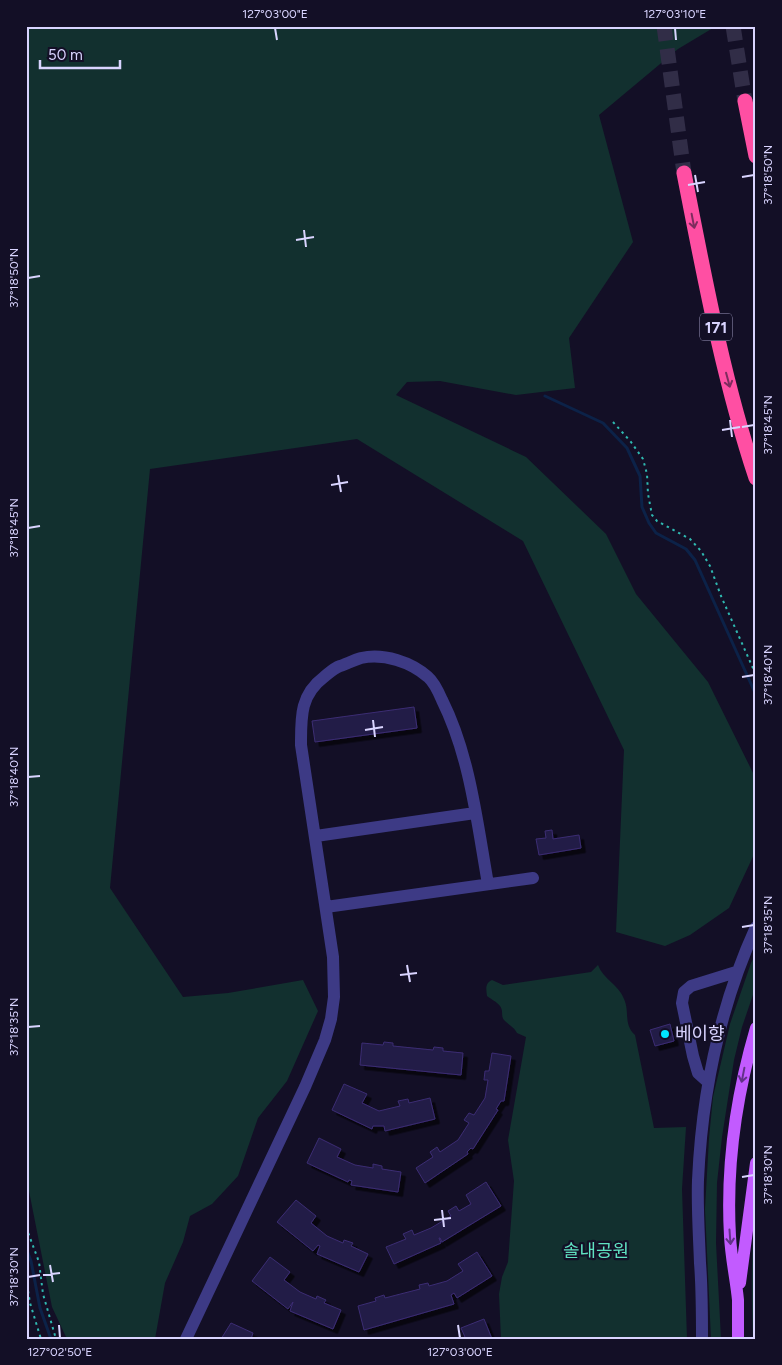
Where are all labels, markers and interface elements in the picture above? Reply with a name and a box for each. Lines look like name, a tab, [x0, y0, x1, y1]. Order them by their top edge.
text: 127°03'00"E	[242, 7, 308, 21]
text: 127°03'10"E	[644, 7, 706, 21]
scale bar	[40, 38, 120, 70]
text: 50 m	[48, 46, 83, 64]
text: 37°18'50"N	[761, 145, 775, 205]
one-way arrow	[689, 212, 698, 228]
text: 37°18'50"N	[7, 248, 21, 308]
road number: 171	[700, 314, 732, 341]
one-way arrow	[724, 371, 733, 387]
text: 37°18'45"N	[761, 395, 775, 455]
text: 37°18'45"N	[7, 498, 21, 558]
text: 37°18'40"N	[761, 645, 775, 705]
text: 37°18'40"N	[7, 747, 21, 807]
text: 37°18'35"N	[761, 896, 775, 954]
text: 37°18'35"N	[7, 998, 21, 1056]
place label: 베이향	[675, 1023, 725, 1045]
marker: 베이향	[659, 1028, 671, 1040]
one-way arrow	[738, 1067, 748, 1083]
text: 37°18'30"N	[761, 1145, 775, 1205]
one-way arrow	[726, 1228, 735, 1244]
park label: 솔내공원	[563, 1240, 629, 1262]
text: 37°18'30"N	[7, 1247, 21, 1307]
text: 127°02'50"E	[28, 1345, 92, 1359]
text: 127°03'00"E	[427, 1345, 493, 1359]

